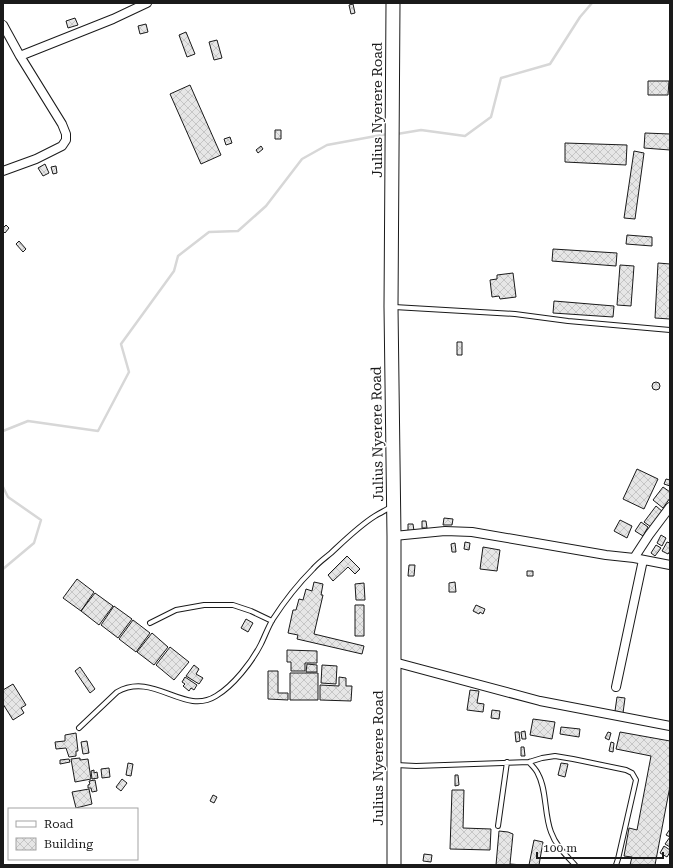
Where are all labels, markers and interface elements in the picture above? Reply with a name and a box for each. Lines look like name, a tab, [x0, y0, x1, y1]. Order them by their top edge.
street label: Julius Nyerere Road	[369, 42, 385, 178]
street label: Julius Nyerere Road	[368, 366, 386, 502]
street label: Julius Nyerere Road	[370, 690, 386, 826]
legend	[8, 808, 138, 860]
text: Road	[44, 817, 74, 831]
scale bar	[537, 834, 663, 860]
text: Building	[44, 837, 93, 851]
text: 100 m	[543, 841, 577, 855]

